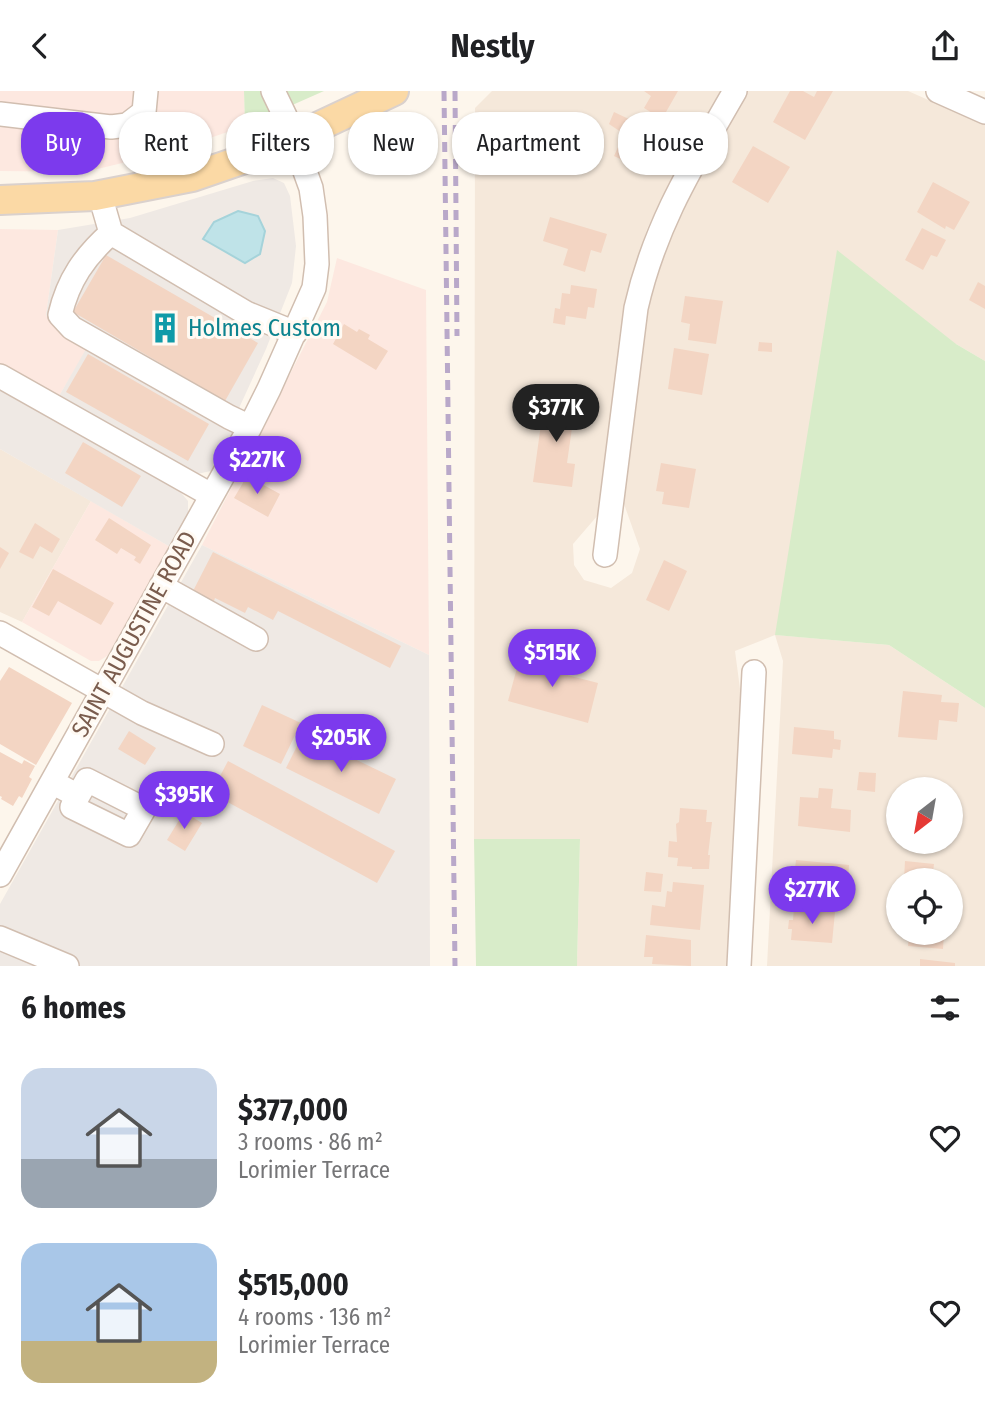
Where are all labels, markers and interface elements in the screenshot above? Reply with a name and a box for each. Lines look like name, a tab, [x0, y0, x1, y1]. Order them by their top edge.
icon: back	[21, 27, 59, 65]
text: Nestly	[450, 27, 535, 65]
icon: share	[926, 27, 964, 65]
chip: Buy	[21, 112, 105, 175]
chip: Rent	[119, 112, 212, 175]
chip: Filters	[226, 112, 334, 175]
chip: New	[348, 112, 438, 175]
chip: Apartment	[452, 112, 604, 175]
chip: House	[618, 112, 728, 175]
building icon: Holmes Custom	[148, 311, 182, 345]
place label: Holmes Custom	[188, 314, 341, 342]
pin: $377K	[507, 385, 605, 444]
text: $377K	[528, 393, 584, 421]
pin: $227K	[208, 437, 306, 496]
text: $227K	[229, 445, 285, 473]
street label: SAINT AUGUSTINE ROAD	[66, 526, 202, 742]
pin: $515K	[503, 629, 601, 689]
text: $515K	[524, 638, 580, 666]
pin: $205K	[292, 715, 390, 774]
text: $205K	[311, 723, 371, 751]
pin: $395K	[135, 771, 233, 831]
north arrow	[886, 777, 962, 854]
map controls	[886, 777, 963, 945]
text: $395K	[155, 780, 213, 808]
pin: $277K	[763, 867, 861, 926]
button: locate	[886, 868, 963, 945]
text: $277K	[785, 875, 839, 903]
icon: filters	[926, 989, 964, 1027]
text: 6 homes	[21, 990, 126, 1026]
text: $377,000	[238, 1092, 348, 1128]
icon: home	[77, 1096, 161, 1180]
icon: heart	[926, 1119, 964, 1157]
text: 3 rooms · 86 m²	[238, 1128, 383, 1156]
text: Lorimier Terrace	[238, 1156, 390, 1184]
text: $515,000	[238, 1267, 349, 1303]
icon: home	[77, 1271, 161, 1355]
icon: heart	[926, 1294, 964, 1332]
text: 4 rooms · 136 m²	[238, 1303, 391, 1331]
text: Lorimier Terrace	[238, 1331, 390, 1359]

